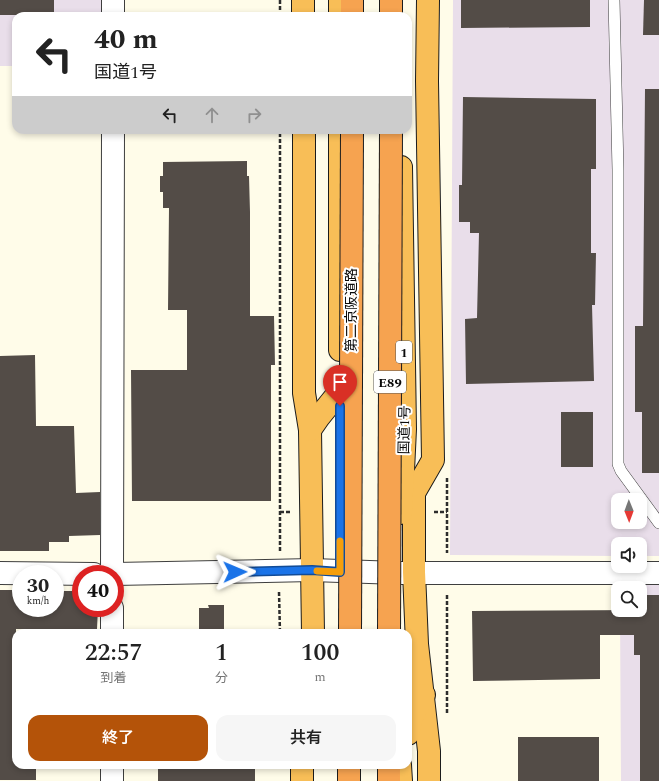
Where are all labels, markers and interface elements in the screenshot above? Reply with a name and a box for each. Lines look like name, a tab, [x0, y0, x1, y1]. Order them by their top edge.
text: 40 m	[94, 18, 158, 61]
icon: left	[28, 28, 80, 80]
text: 国道1号	[94, 59, 157, 86]
icon: left	[159, 104, 181, 126]
icon: ahead	[201, 104, 223, 126]
icon: right	[243, 104, 265, 126]
street label: 第二京阪道路	[341, 268, 362, 352]
road number: 1	[396, 341, 412, 363]
pin	[323, 365, 357, 406]
icon: arrive	[329, 371, 351, 393]
road number: E89	[374, 371, 406, 393]
street label: 国道1号	[394, 405, 415, 455]
north arrow	[611, 493, 647, 529]
map controls	[611, 493, 647, 617]
button: sound	[611, 537, 647, 573]
position arrow	[214, 551, 256, 593]
speed limit sign: 40	[72, 565, 124, 617]
text: 30	[27, 571, 49, 601]
button: search	[611, 581, 647, 617]
text: km/h	[27, 593, 49, 609]
text: 22:57	[85, 635, 142, 671]
text: 1	[215, 635, 228, 671]
text: 100	[301, 635, 339, 671]
text: m	[314, 667, 326, 687]
text: 到着	[101, 668, 127, 688]
text: 分	[215, 668, 228, 688]
button: 終了	[28, 715, 208, 761]
button: 共有	[216, 715, 396, 761]

